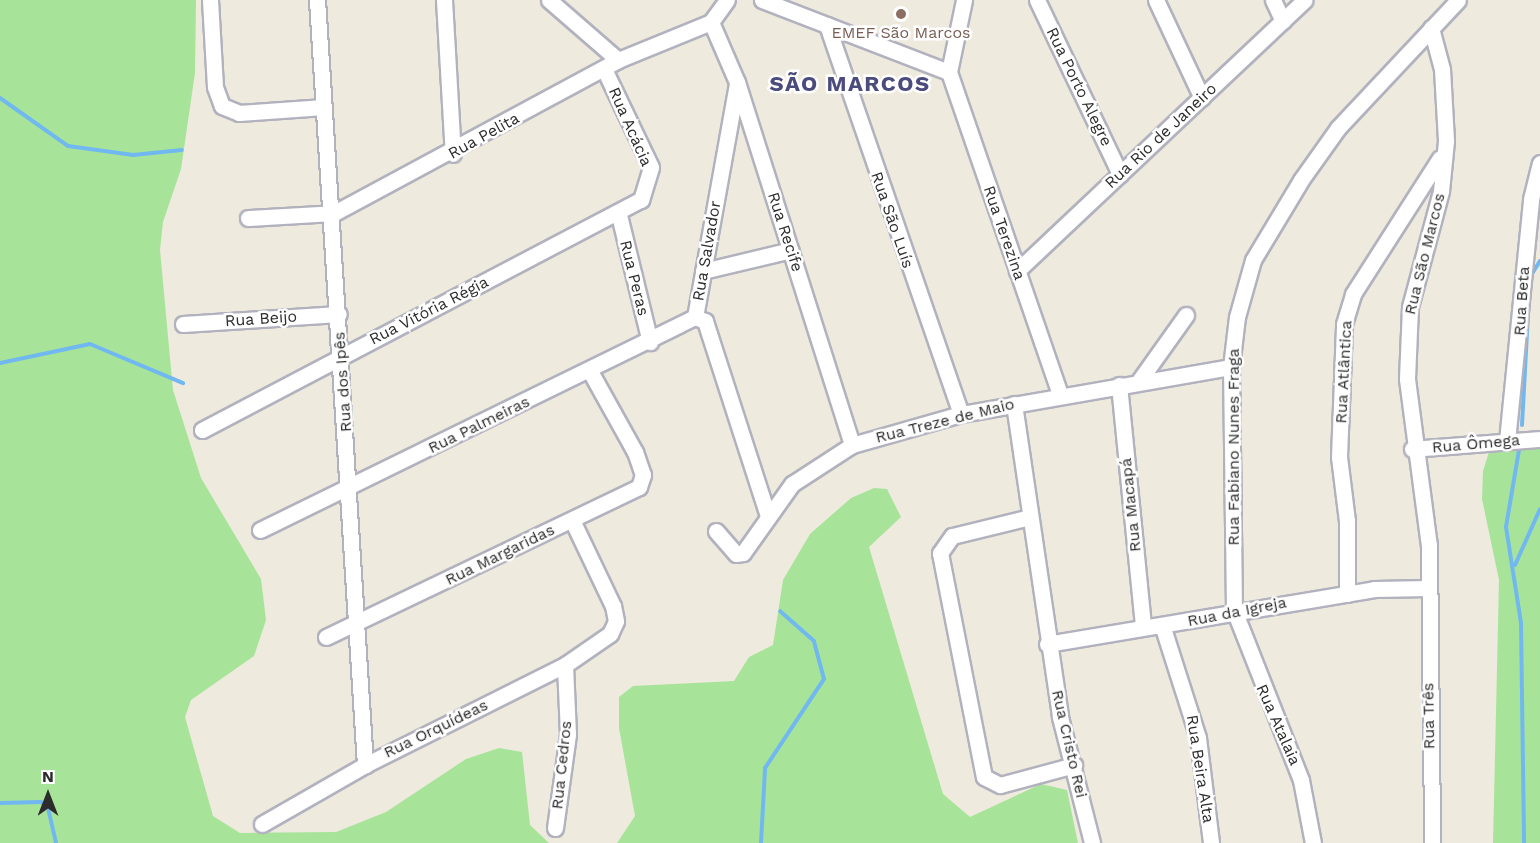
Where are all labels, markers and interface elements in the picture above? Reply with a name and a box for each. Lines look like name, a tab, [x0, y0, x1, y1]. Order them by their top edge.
marker: EMEF São Marcos	[894, 7, 908, 21]
place label: EMEF São Marcos	[831, 23, 971, 43]
street label: Rua Porto Alegre	[1042, 24, 1116, 150]
district label: SÃO MARCOS	[769, 71, 931, 97]
street label: Rua Rio de Janeiro	[1101, 79, 1221, 193]
street label: Rua Acácia	[604, 84, 656, 170]
street label: Rua Pelita	[445, 109, 523, 163]
street label: Rua São Luís	[866, 169, 918, 271]
street label: Rua Terezina	[979, 183, 1029, 283]
street label: Rua Recife	[763, 190, 807, 274]
street label: Rua São Marcos	[1401, 191, 1449, 317]
street label: Rua Salvador	[689, 199, 725, 303]
street label: Rua Peras	[615, 238, 653, 318]
street label: Rua Beta	[1510, 265, 1534, 337]
street label: Rua Vitória Régia	[366, 272, 492, 350]
street label: Rua Beijo	[224, 307, 298, 331]
street label: Rua Atlântica	[1332, 319, 1356, 425]
street label: Rua dos Ipês	[330, 331, 356, 433]
street label: Rua Fabiano Nunes Fraga	[1224, 348, 1244, 546]
street label: Rua Palmeiras	[425, 392, 533, 458]
street label: Rua Treze de Maio	[873, 394, 1017, 448]
street label: Rua Ômega	[1431, 431, 1521, 457]
street label: Rua Macapá	[1117, 457, 1145, 553]
street label: Rua Margaridas	[442, 520, 558, 590]
street label: Rua da Igreja	[1185, 593, 1289, 631]
street label: Rua Atalaia	[1251, 681, 1305, 769]
street label: Rua Três	[1419, 682, 1439, 750]
street label: Rua Cristo Rei	[1047, 688, 1091, 800]
street label: Rua Orquídeas	[381, 695, 491, 763]
street label: Rua Beira Alta	[1182, 713, 1218, 825]
street label: Rua Cedros	[548, 720, 576, 810]
north arrow	[18, 765, 78, 825]
text: N	[42, 767, 54, 786]

